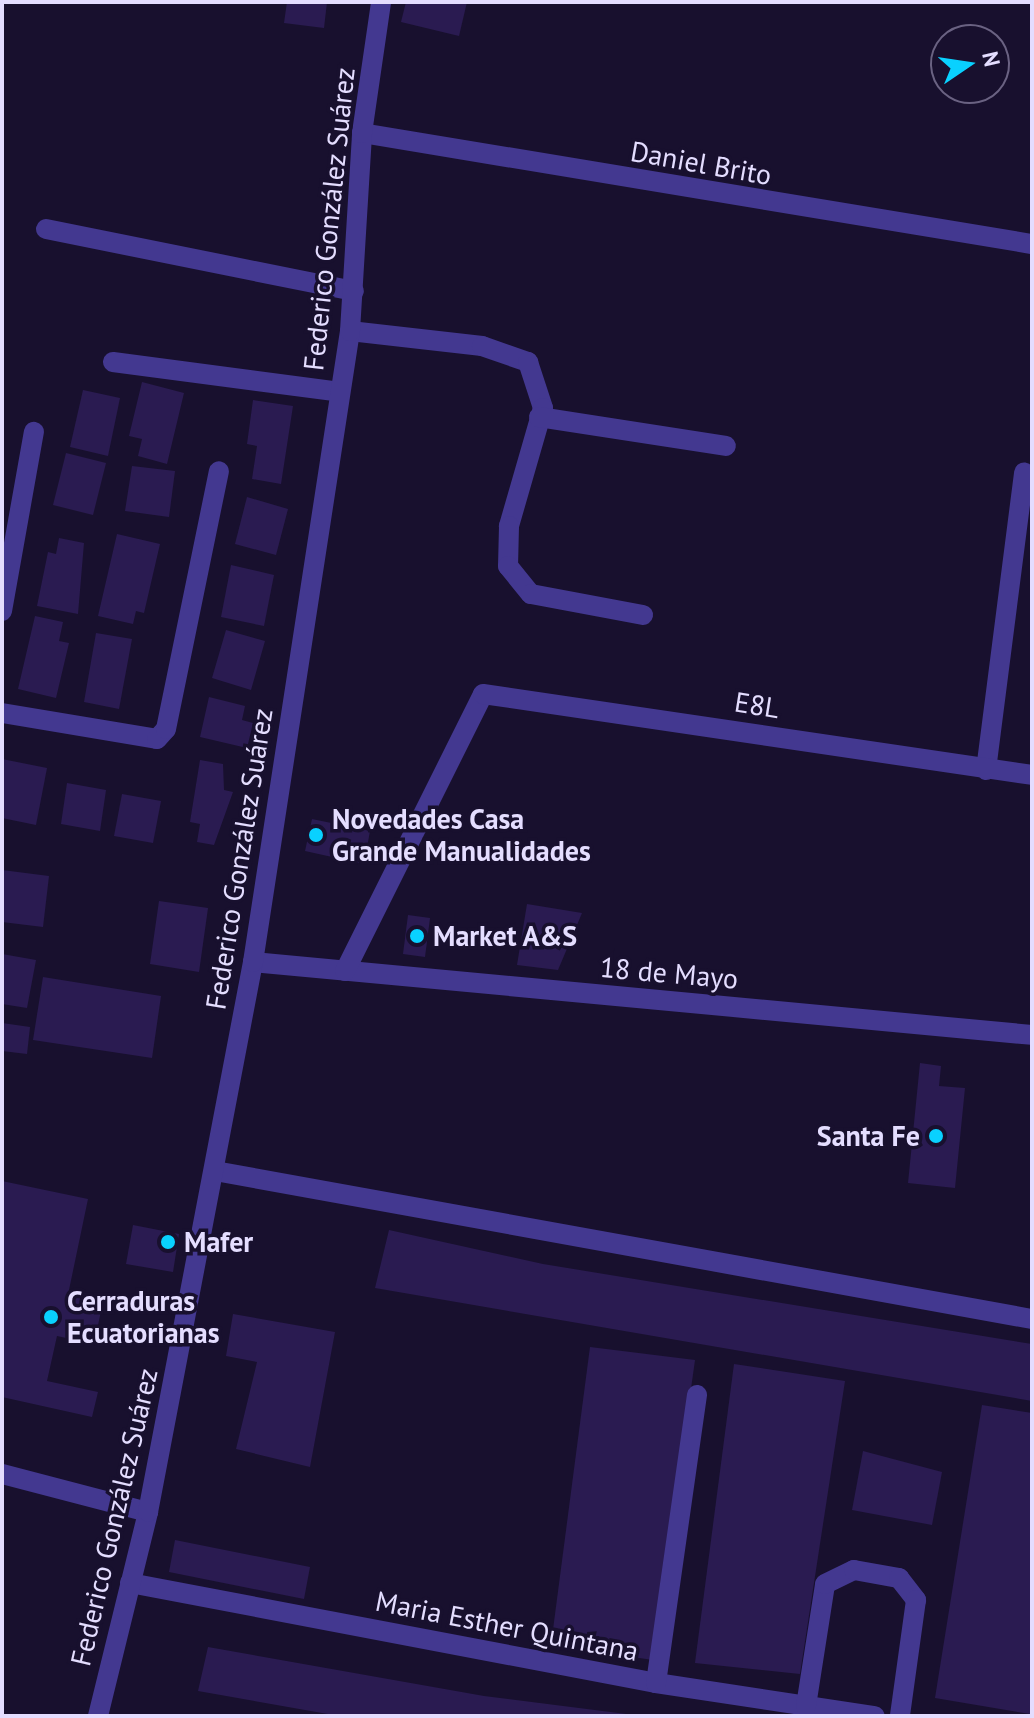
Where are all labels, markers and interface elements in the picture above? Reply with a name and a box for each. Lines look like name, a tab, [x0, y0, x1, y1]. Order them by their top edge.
north arrow	[930, 24, 1010, 104]
text: N	[976, 49, 1007, 69]
street label: Federico González Suárez	[296, 65, 362, 373]
street label: Daniel Brito	[628, 134, 774, 192]
street label: E8L	[732, 685, 782, 725]
street label: Federico González Suárez	[199, 706, 279, 1012]
place label: Novedades Casa Grande Manualidades	[332, 802, 591, 868]
marker: Novedades Casa Grande Manualidades	[307, 826, 325, 844]
place label: Market A&S	[433, 919, 578, 953]
marker: Market A&S	[408, 927, 426, 945]
street label: 18 de Mayo	[599, 950, 739, 996]
place label: Santa Fe	[817, 1119, 920, 1153]
marker: Santa Fe	[927, 1127, 945, 1145]
place label: Mafer	[184, 1225, 253, 1259]
marker: Mafer	[159, 1233, 177, 1251]
place label: Cerraduras Ecuatorianas	[67, 1284, 220, 1350]
marker: Cerraduras Ecuatorianas	[42, 1308, 60, 1326]
street label: Federico González Suárez	[63, 1365, 165, 1669]
street label: Maria Esther Quintana	[373, 1584, 641, 1668]

